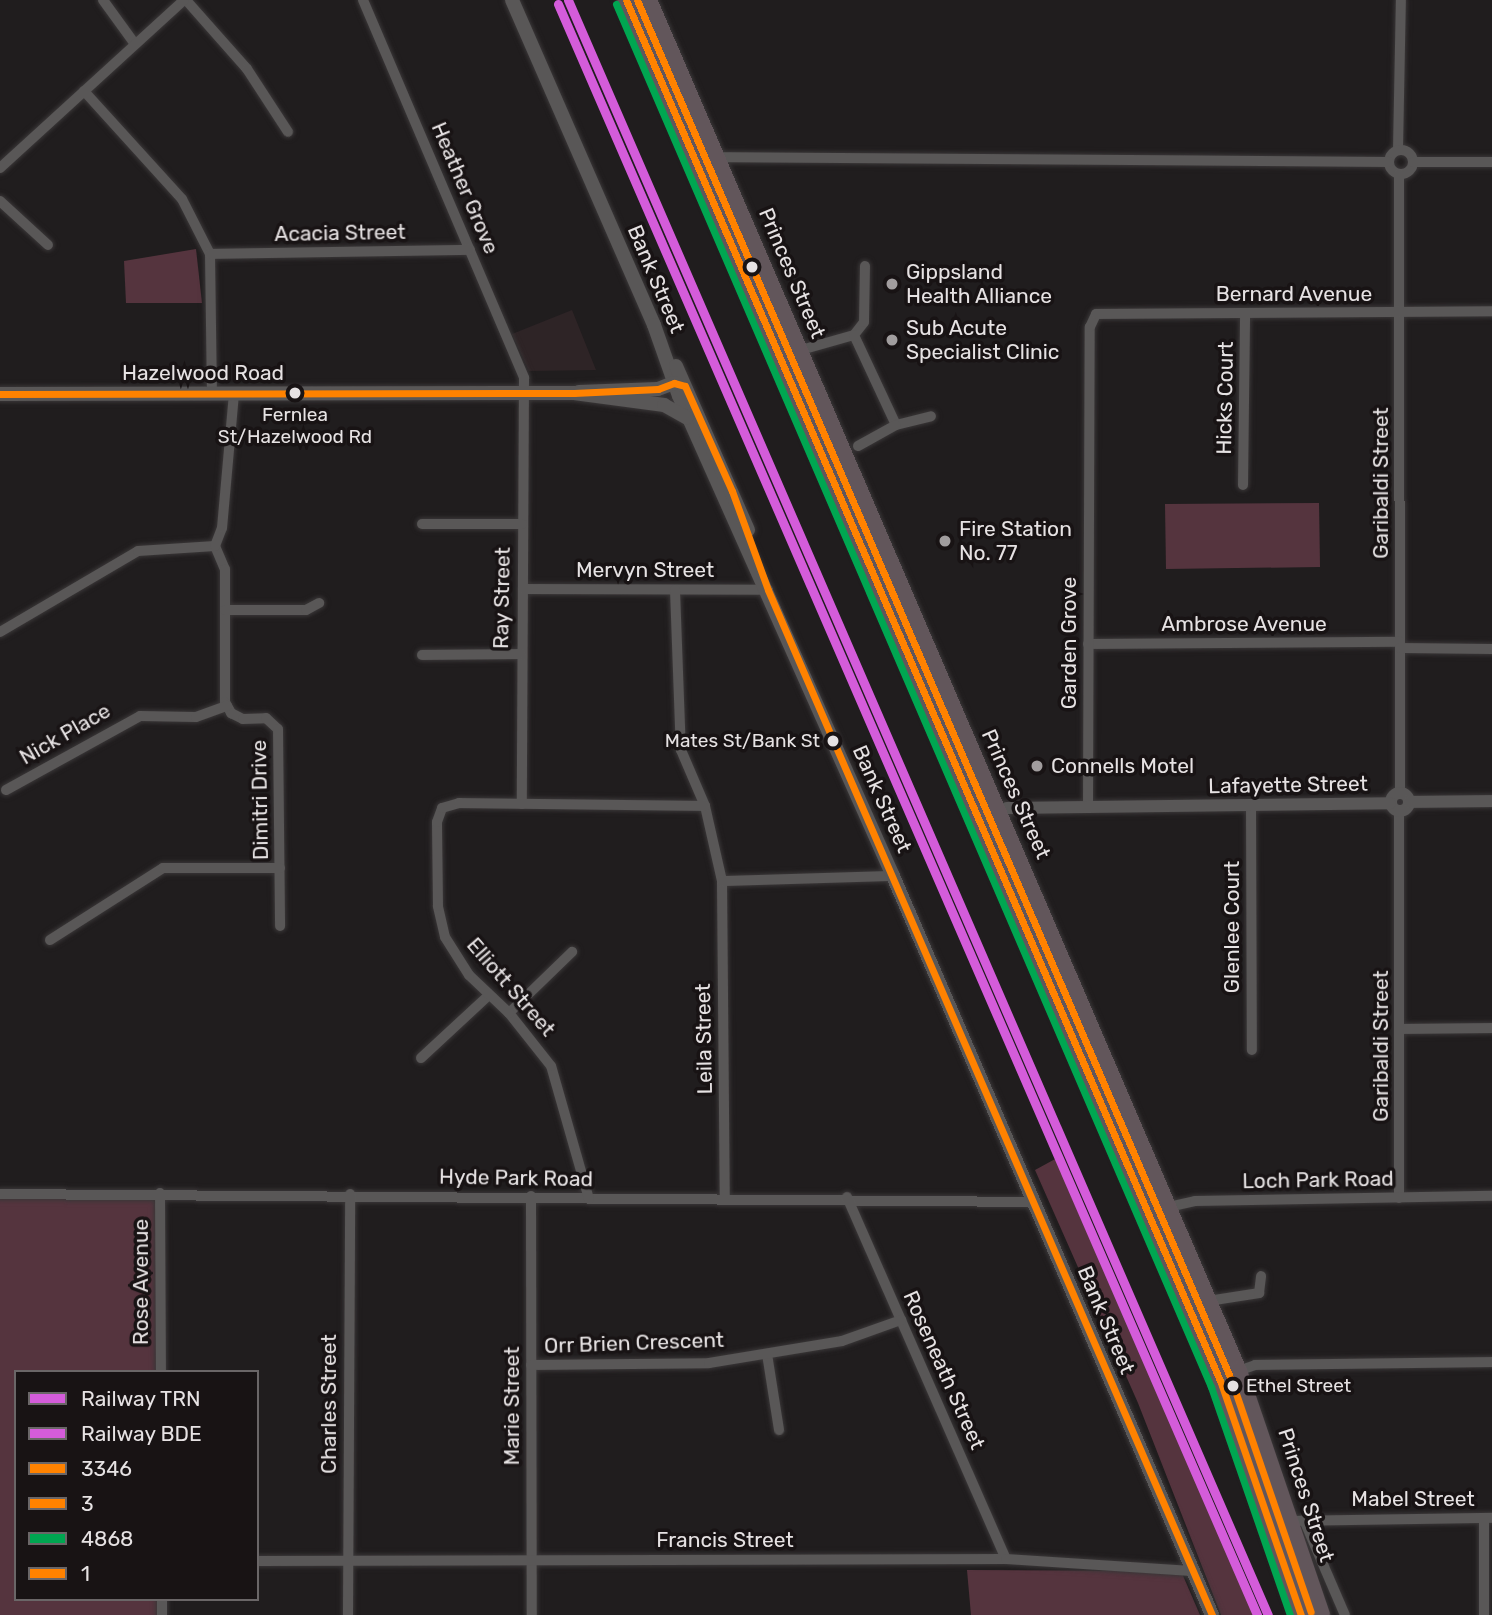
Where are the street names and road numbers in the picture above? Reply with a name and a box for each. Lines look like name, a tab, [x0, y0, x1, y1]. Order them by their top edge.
street label: Heather Grove	[426, 118, 504, 258]
street label: Princes Street	[753, 204, 831, 342]
street label: Acacia Street	[274, 219, 406, 247]
street label: Bank Street	[622, 221, 690, 337]
street label: Bernard Avenue	[1215, 281, 1373, 307]
street label: Hicks Court	[1211, 341, 1239, 455]
street label: Hazelwood Road	[122, 360, 284, 386]
street label: Garibaldi Street	[1368, 407, 1394, 559]
street label: Ray Street	[489, 547, 515, 649]
street label: Mervyn Street	[576, 557, 714, 583]
street label: Garden Grove	[1056, 577, 1082, 709]
street label: Ambrose Avenue	[1161, 611, 1327, 637]
street label: Nick Place	[15, 698, 115, 770]
street label: Princes Street	[976, 725, 1056, 863]
street label: Dimitri Drive	[246, 740, 274, 860]
street label: Bank Street	[847, 741, 917, 857]
street label: Lafayette Street	[1208, 771, 1368, 799]
street label: Glenlee Court	[1219, 861, 1245, 993]
street label: Elliott Street	[461, 933, 561, 1041]
street label: Garibaldi Street	[1368, 970, 1394, 1122]
street label: Leila Street	[690, 983, 718, 1095]
street label: Hyde Park Road	[439, 1164, 593, 1192]
street label: Loch Park Road	[1242, 1166, 1394, 1194]
street label: Rose Avenue	[128, 1219, 154, 1345]
street label: Bank Street	[1072, 1262, 1140, 1378]
street label: Roseneath Street	[898, 1287, 990, 1453]
street label: Orr Brien Crescent	[543, 1327, 725, 1359]
street label: Charles Street	[316, 1334, 342, 1474]
street label: Marie Street	[499, 1347, 525, 1465]
street label: Princes Street	[1273, 1425, 1339, 1565]
street label: Mabel Street	[1351, 1486, 1475, 1512]
street label: Francis Street	[656, 1527, 794, 1553]

